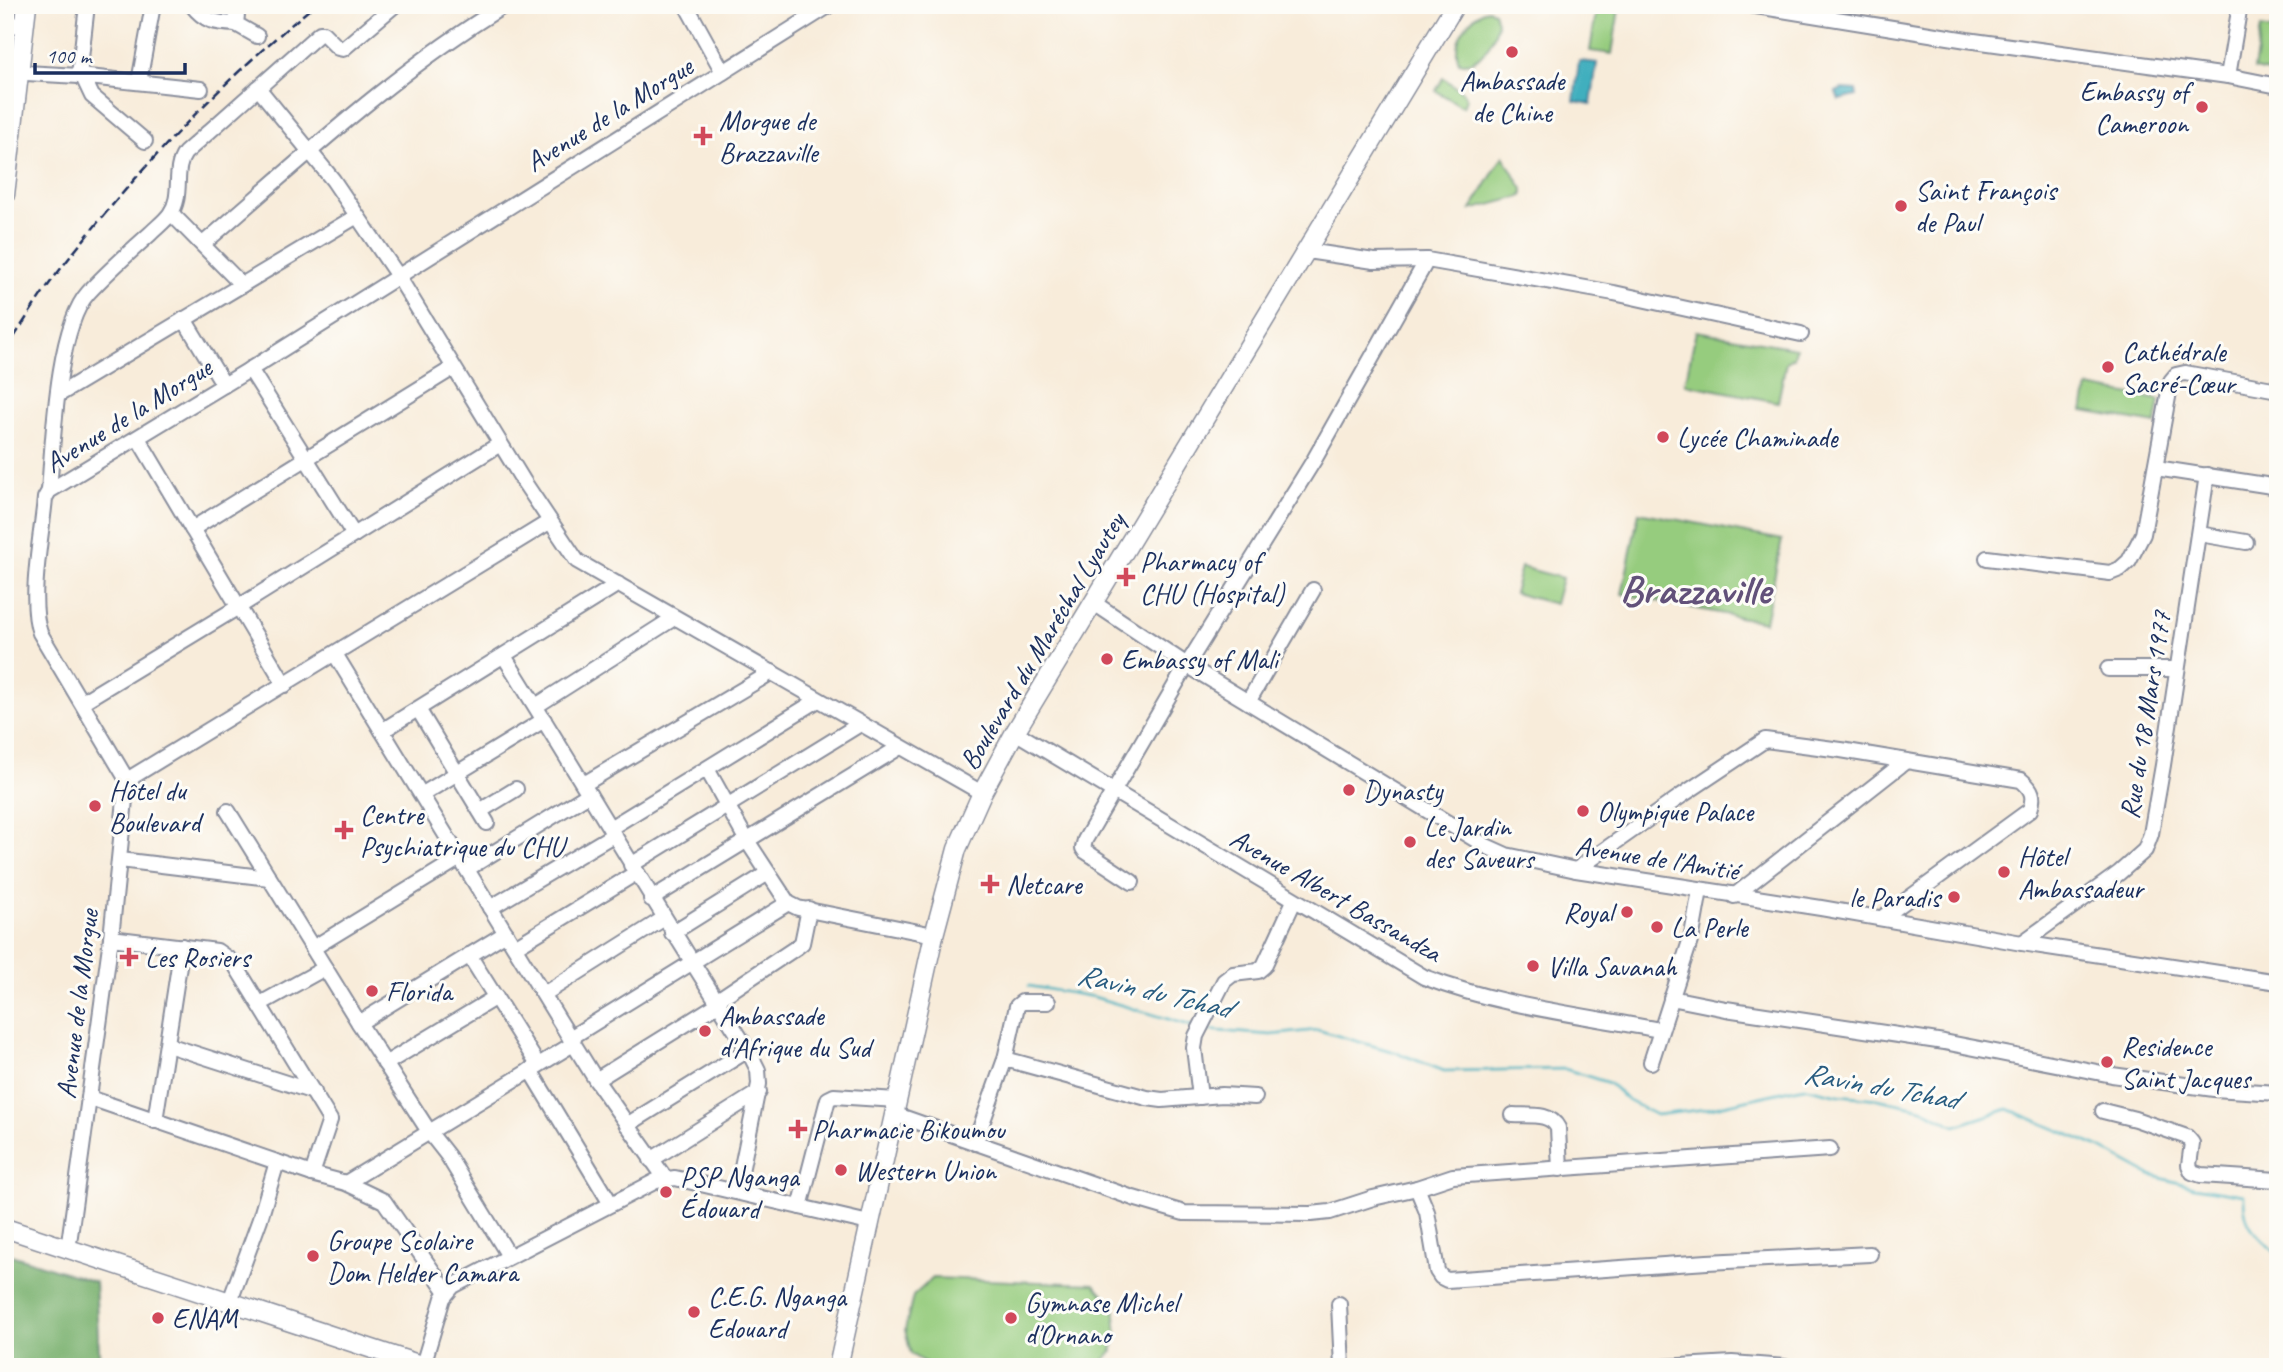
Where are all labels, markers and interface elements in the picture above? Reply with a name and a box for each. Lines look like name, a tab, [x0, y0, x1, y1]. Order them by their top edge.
scale bar	[35, 32, 186, 76]
text: 100 m	[46, 43, 93, 69]
marker: Ambassade de Chine	[1504, 44, 1520, 60]
street label: Avenue de la Morgue	[519, 48, 701, 179]
place label: Ambassade de Chine	[1460, 63, 1566, 130]
place label: Embassy of Cameroon	[2080, 74, 2195, 141]
marker: Embassy of Cameroon	[2194, 99, 2210, 115]
place label: Morgue de Brazzaville	[719, 103, 820, 170]
marker: Morgue de Brazzaville	[693, 126, 713, 146]
place label: Saint François de Paul	[1915, 173, 2058, 240]
marker: Saint François de Paul	[1893, 198, 1909, 214]
place label: Cathédrale Sacré-Cœur	[2122, 334, 2238, 401]
street label: Avenue de la Morgue	[38, 349, 220, 480]
marker: Cathédrale Sacré-Cœur	[2100, 359, 2116, 375]
place label: Lycée Chaminade	[1677, 420, 1839, 455]
marker: Lycée Chaminade	[1655, 429, 1671, 445]
street label: Boulevard du Maréchal Lyautey	[951, 504, 1134, 776]
place label: Pharmacy of CHU (Hospital)	[1140, 544, 1286, 611]
district label: Brazzaville	[1620, 564, 1774, 617]
marker: Pharmacy of CHU (Hospital)	[1118, 569, 1134, 585]
street label: Rue du 18 Mars 1977	[2111, 607, 2179, 821]
place label: Embassy of Mali	[1121, 642, 1282, 677]
marker: Embassy of Mali	[1099, 651, 1115, 667]
place label: Hôtel du Boulevard	[109, 773, 204, 840]
place label: Dynasty	[1363, 773, 1445, 808]
marker: Dynasty	[1341, 782, 1357, 798]
place label: Olympique Palace	[1597, 794, 1755, 829]
place label: Centre Psychiatrique du CHU	[360, 797, 569, 864]
marker: Hôtel du Boulevard	[87, 798, 103, 814]
marker: Olympique Palace	[1575, 803, 1591, 819]
place label: Le Jardin des Saveurs	[1424, 809, 1536, 876]
marker: Centre Psychiatrique du CHU	[334, 820, 354, 840]
street label: Avenue Albert Bassandza	[1224, 820, 1449, 971]
street label: Avenue de l'Amitié	[1573, 828, 1745, 889]
marker: Le Jardin des Saveurs	[1402, 834, 1418, 850]
place label: Hôtel Ambassadeur	[2018, 839, 2145, 906]
marker: Hôtel Ambassadeur	[1996, 864, 2012, 880]
place label: Netcare	[1006, 867, 1084, 902]
marker: Netcare	[980, 874, 1000, 894]
place label: le Paradis	[1849, 880, 1942, 915]
marker: le Paradis	[1946, 889, 1962, 905]
place label: Royal	[1563, 895, 1618, 930]
marker: Royal	[1619, 904, 1635, 920]
street label: Avenue de la Morgue	[48, 906, 106, 1101]
place label: La Perle	[1671, 910, 1750, 945]
marker: La Perle	[1649, 919, 1665, 935]
place label: Les Rosiers	[145, 940, 252, 975]
marker: Les Rosiers	[119, 947, 139, 967]
place label: Villa Savanah	[1547, 949, 1678, 984]
water label: Ravin du Tchad	[1074, 955, 1243, 1029]
marker: Villa Savanah	[1525, 958, 1541, 974]
place label: Florida	[386, 974, 454, 1009]
marker: Florida	[364, 983, 380, 999]
place label: Ambassade d'Afrique du Sud	[719, 998, 874, 1065]
marker: Ambassade d'Afrique du Sud	[697, 1023, 713, 1039]
place label: Residence Saint Jacques	[2121, 1029, 2253, 1096]
water label: Ravin du Tchad	[1801, 1054, 1970, 1120]
marker: Residence Saint Jacques	[2099, 1054, 2115, 1070]
place label: Pharmacie Bikoumou	[812, 1112, 1006, 1147]
marker: Pharmacie Bikoumou	[790, 1121, 806, 1137]
place label: Western Union	[855, 1153, 997, 1188]
place label: PSP Nganga Édouard	[680, 1159, 801, 1226]
marker: Western Union	[833, 1162, 849, 1178]
marker: PSP Nganga Édouard	[658, 1184, 674, 1200]
place label: Groupe Scolaire Dom Helder Camara	[327, 1223, 520, 1290]
marker: Groupe Scolaire Dom Helder Camara	[305, 1248, 321, 1264]
place label: C.E.G. Nganga Edouard	[708, 1279, 848, 1346]
place label: Gymnase Michel d'Ornano	[1025, 1285, 1183, 1352]
place label: ENAM	[172, 1301, 239, 1336]
marker: C.E.G. Nganga Edouard	[686, 1304, 702, 1320]
marker: ENAM	[150, 1310, 166, 1326]
marker: Gymnase Michel d'Ornano	[1003, 1310, 1019, 1326]

